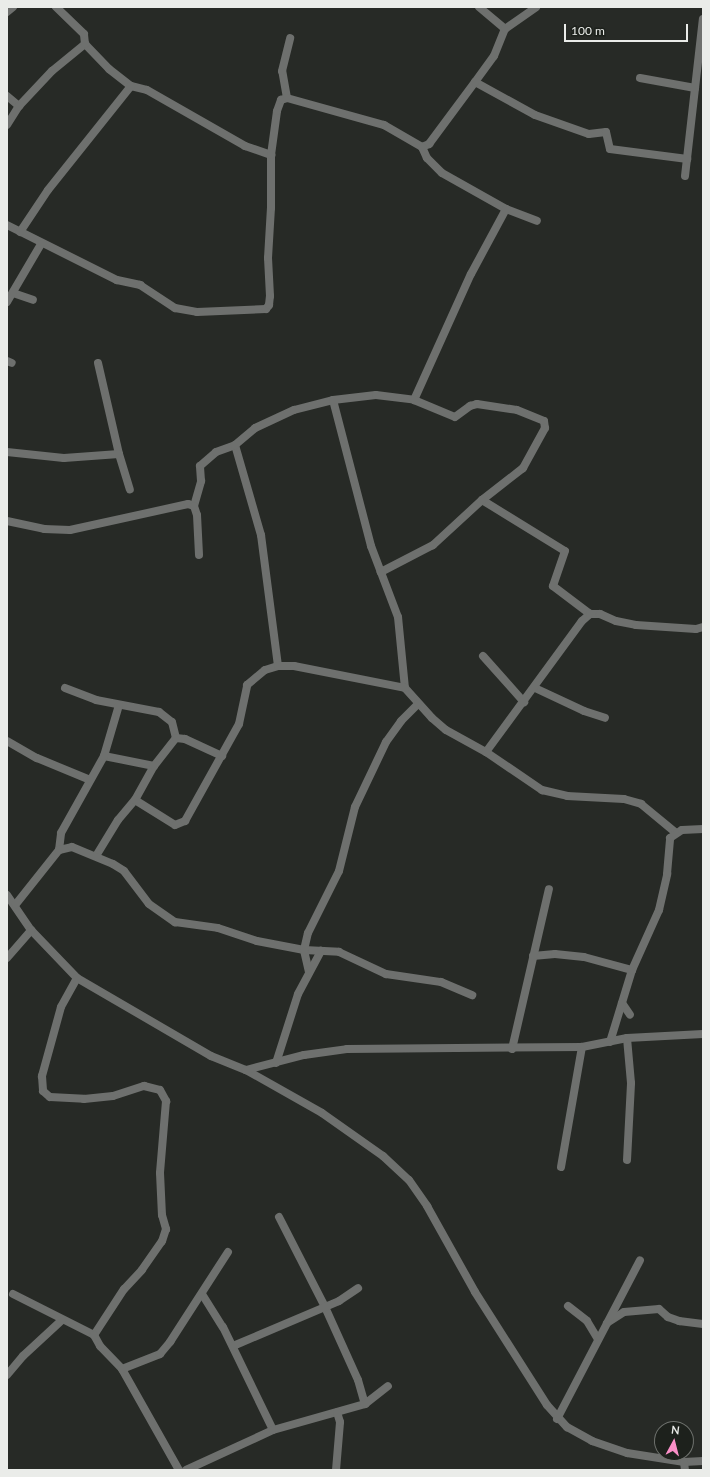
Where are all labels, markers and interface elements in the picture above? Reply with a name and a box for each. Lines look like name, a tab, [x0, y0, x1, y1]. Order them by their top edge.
scale bar	[566, 16, 690, 42]
text: 100 m	[571, 23, 605, 38]
north arrow	[654, 1421, 694, 1461]
text: N	[670, 1423, 680, 1437]

